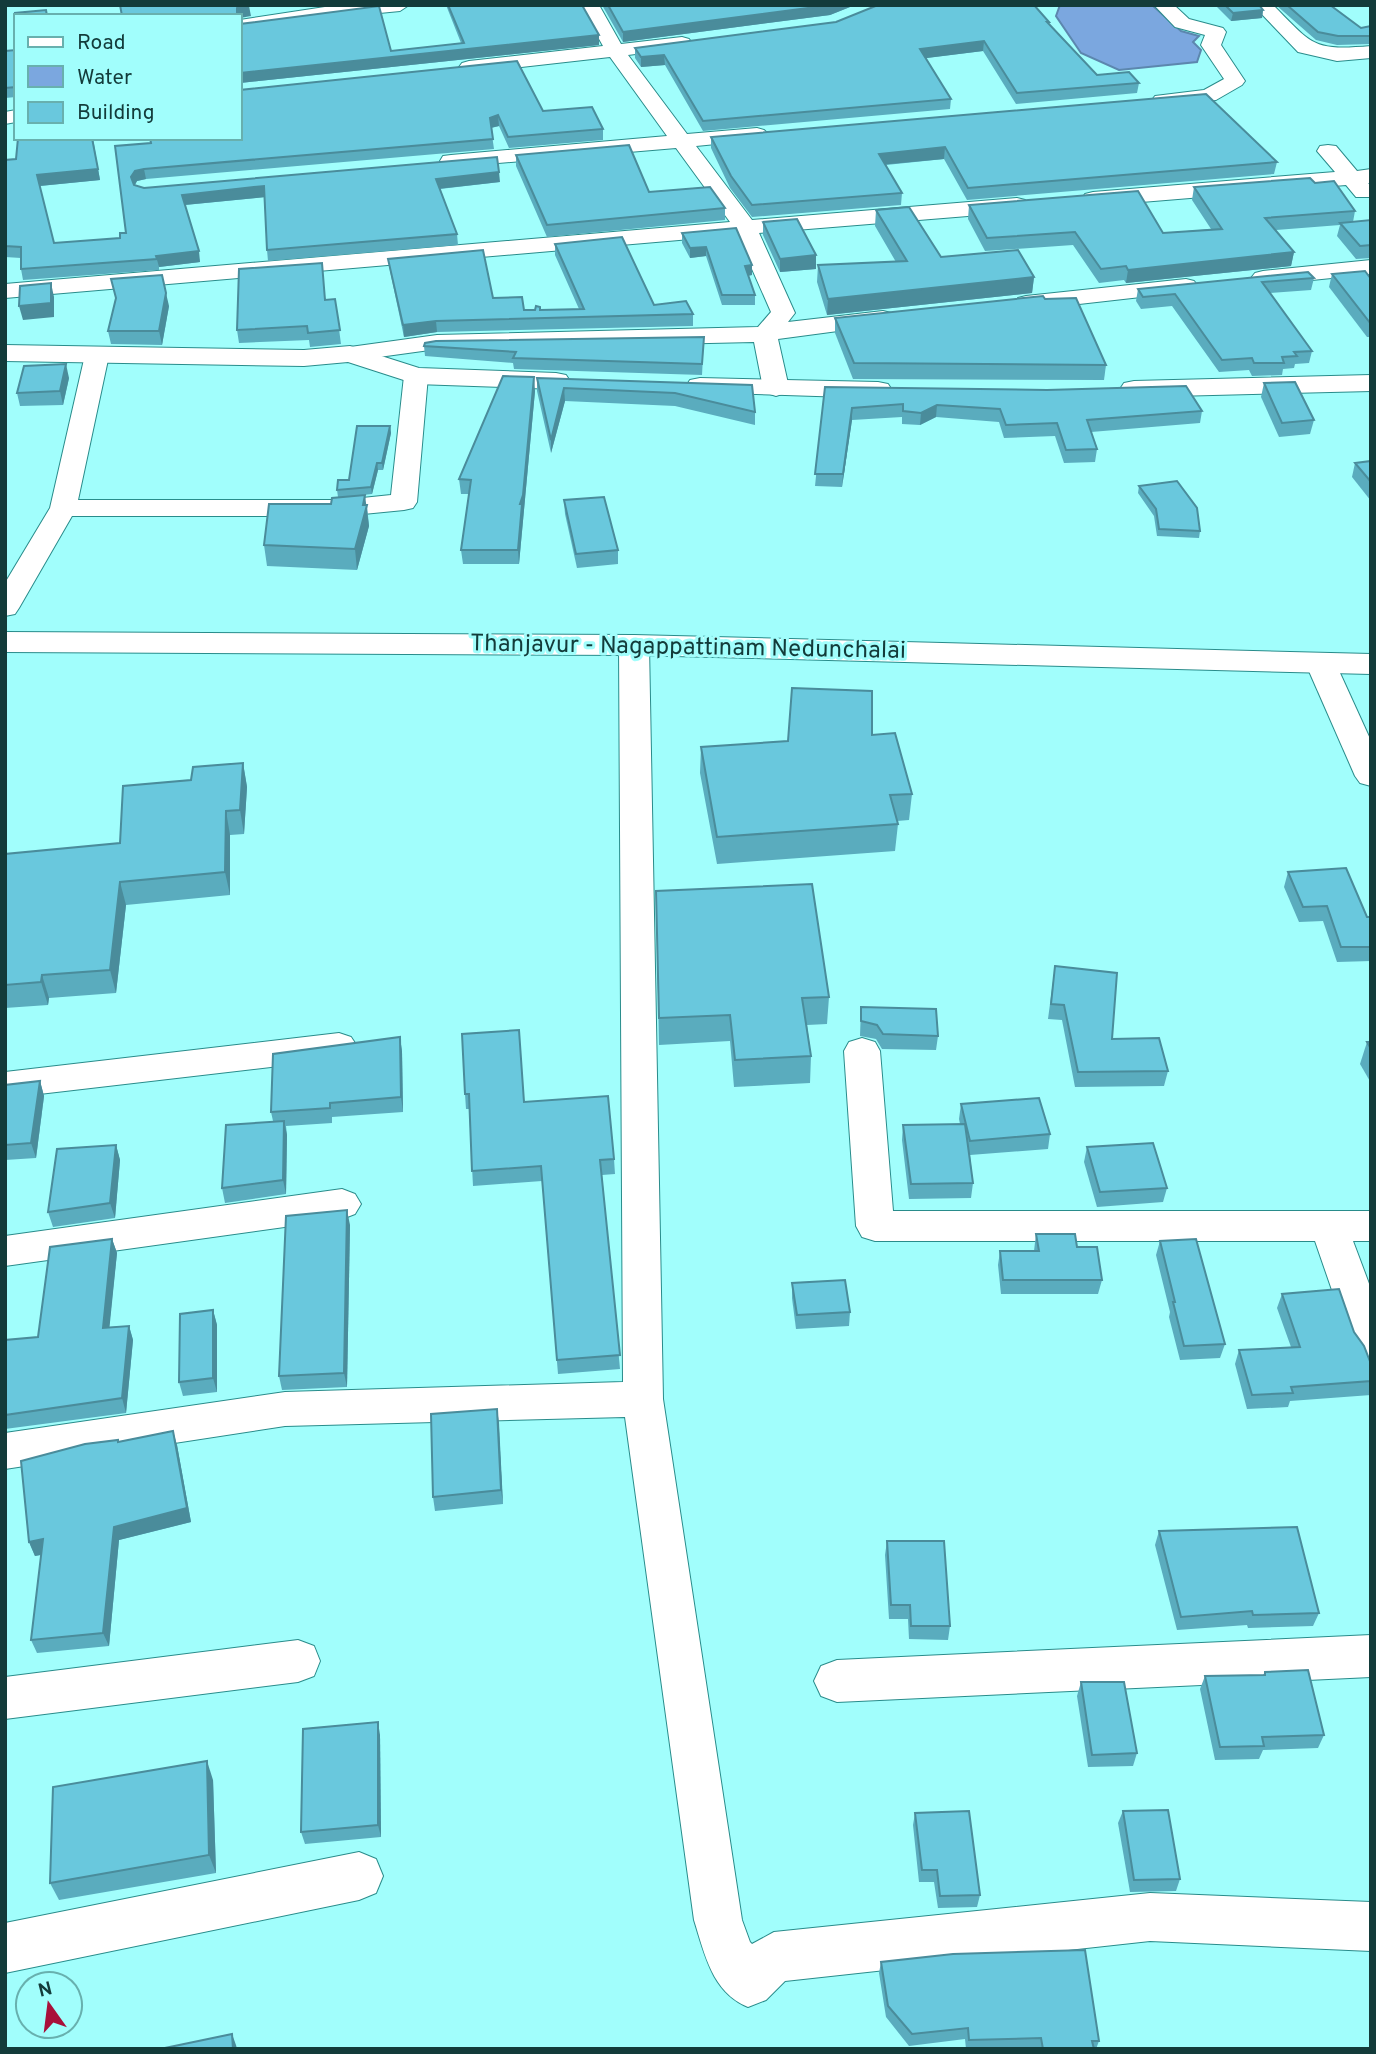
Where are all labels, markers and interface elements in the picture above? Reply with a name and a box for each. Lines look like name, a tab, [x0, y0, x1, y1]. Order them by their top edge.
legend	[14, 14, 242, 140]
text: Road	[77, 30, 126, 57]
text: Water	[77, 65, 132, 92]
text: Building	[77, 100, 155, 127]
street label: Thanjavur - Nagappattinam Nedunchalai	[470, 629, 906, 667]
north arrow	[14, 1970, 84, 2040]
text: N	[36, 1977, 55, 2004]

